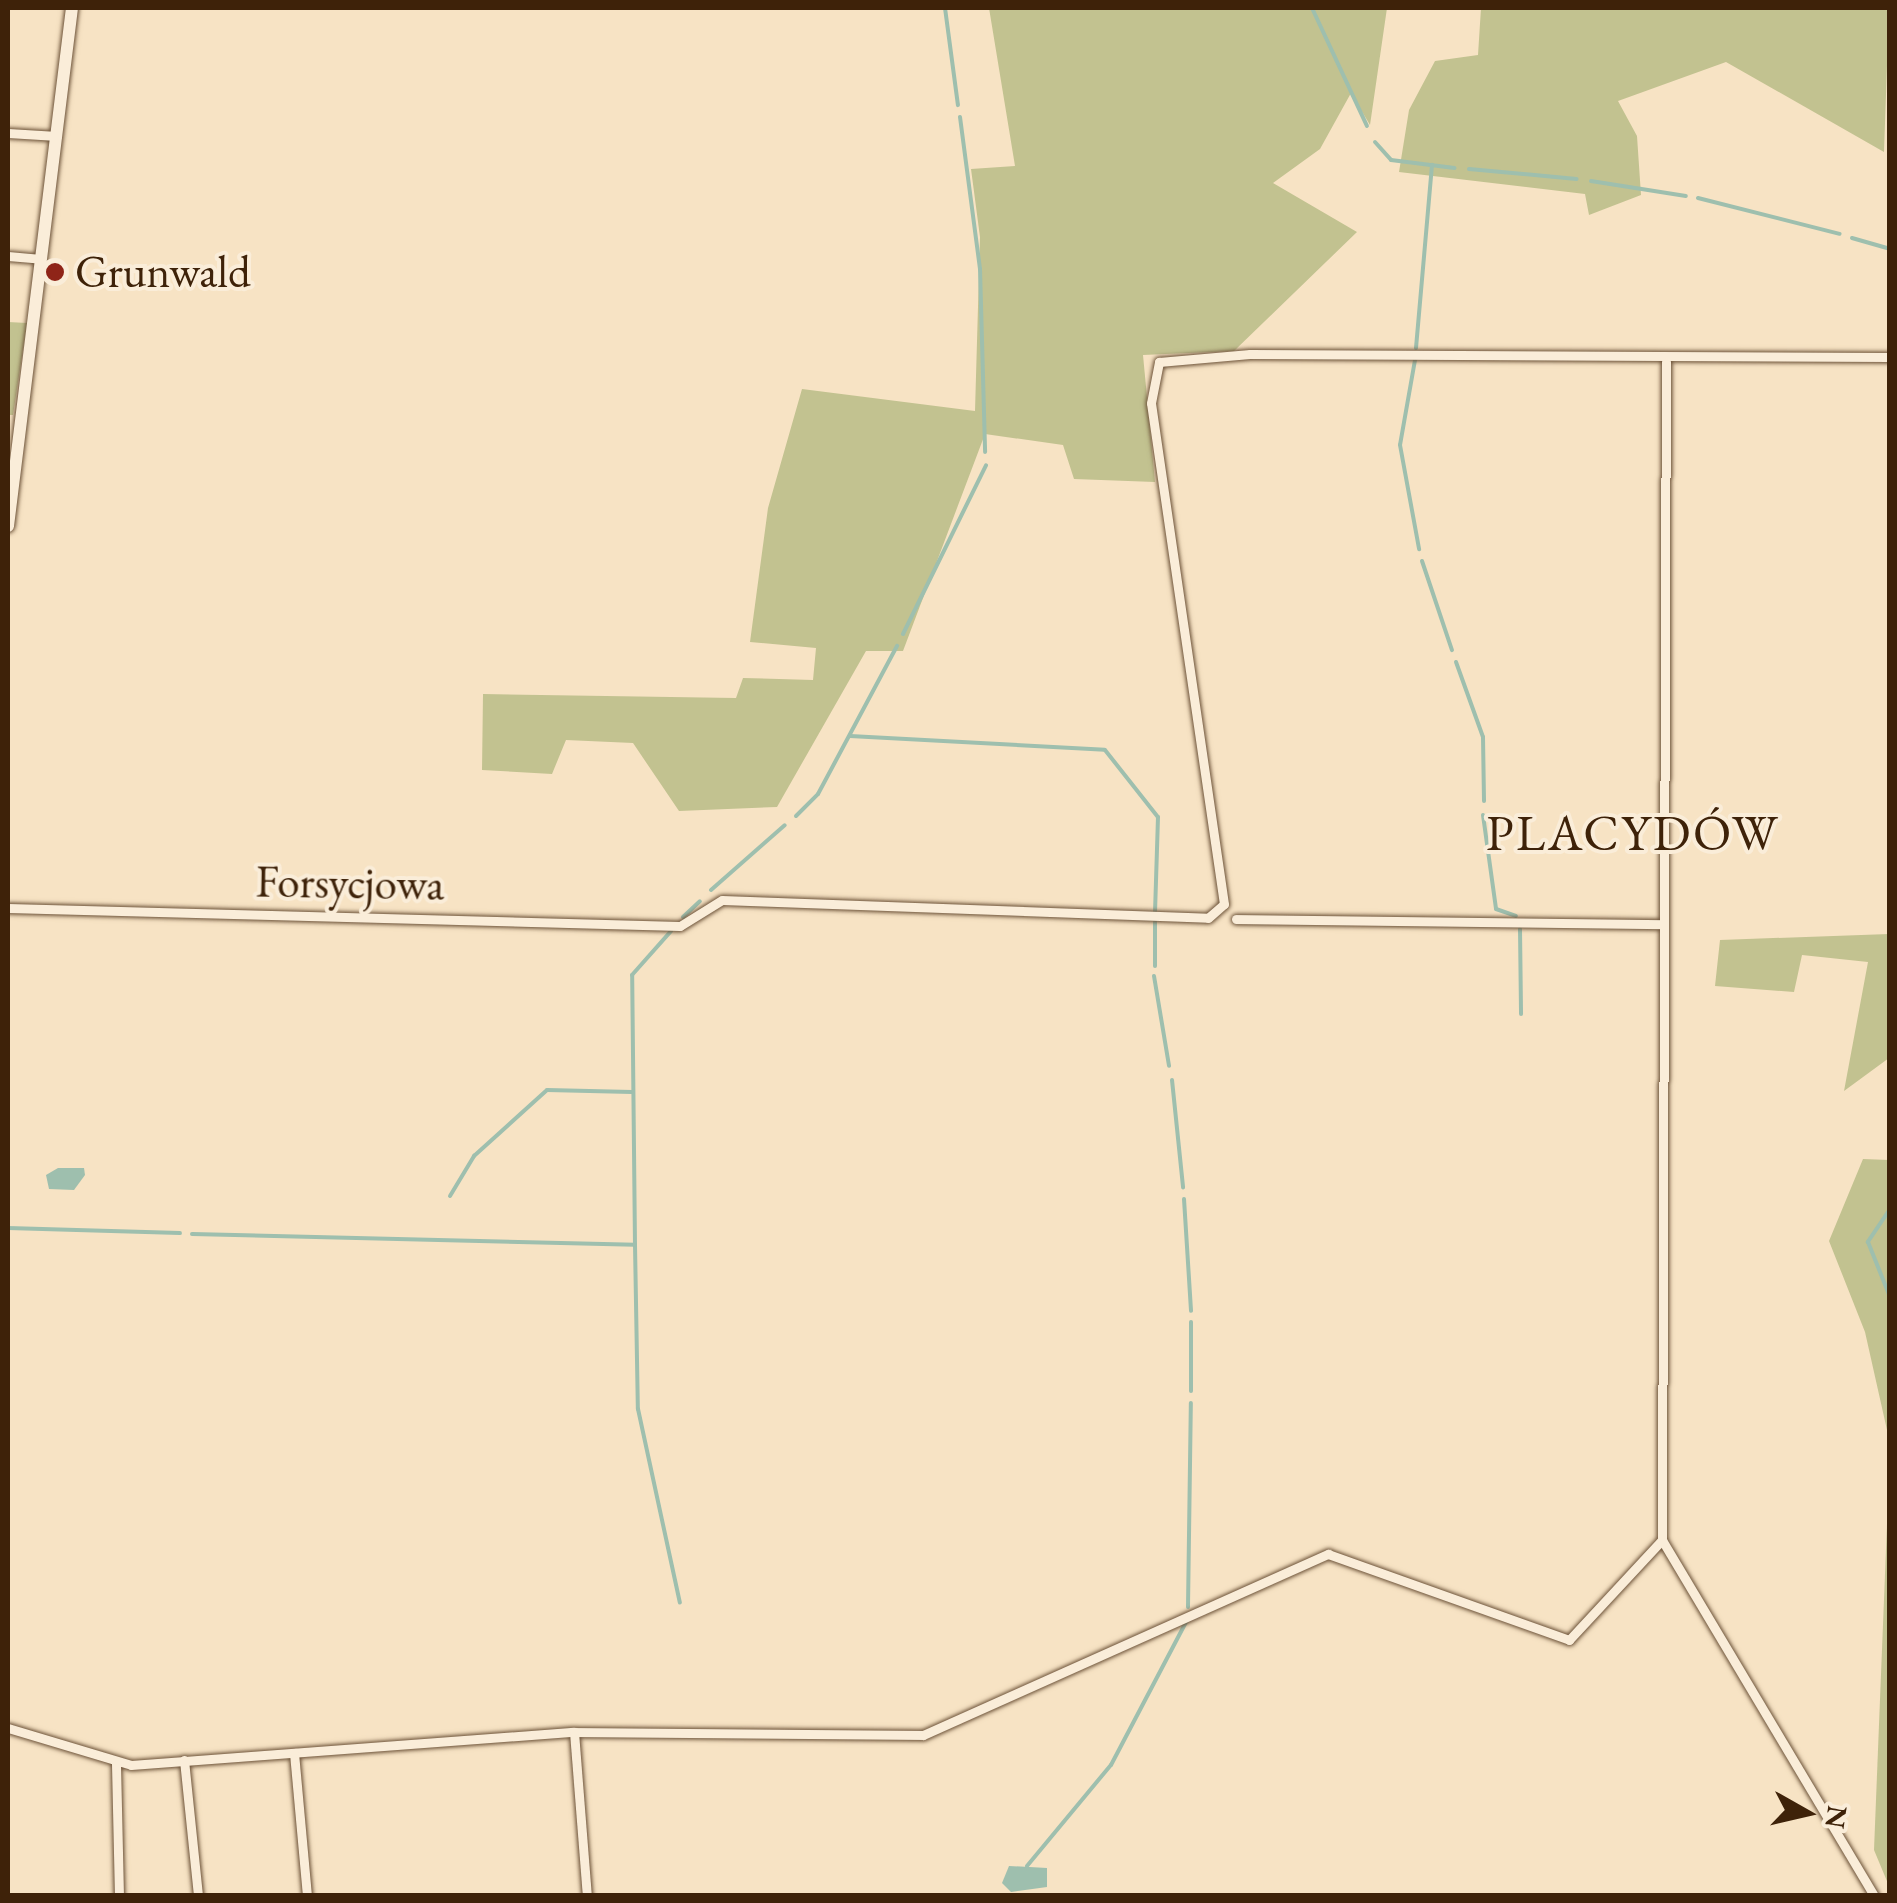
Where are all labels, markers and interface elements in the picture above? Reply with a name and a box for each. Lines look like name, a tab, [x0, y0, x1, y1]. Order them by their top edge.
place label: Grunwald	[75, 245, 251, 299]
marker: Grunwald	[44, 261, 66, 283]
district label: PLACYDÓW	[1486, 803, 1780, 863]
street label: Forsycjowa	[255, 854, 445, 912]
north arrow	[1757, 1763, 1857, 1863]
text: N	[1817, 1803, 1856, 1831]

